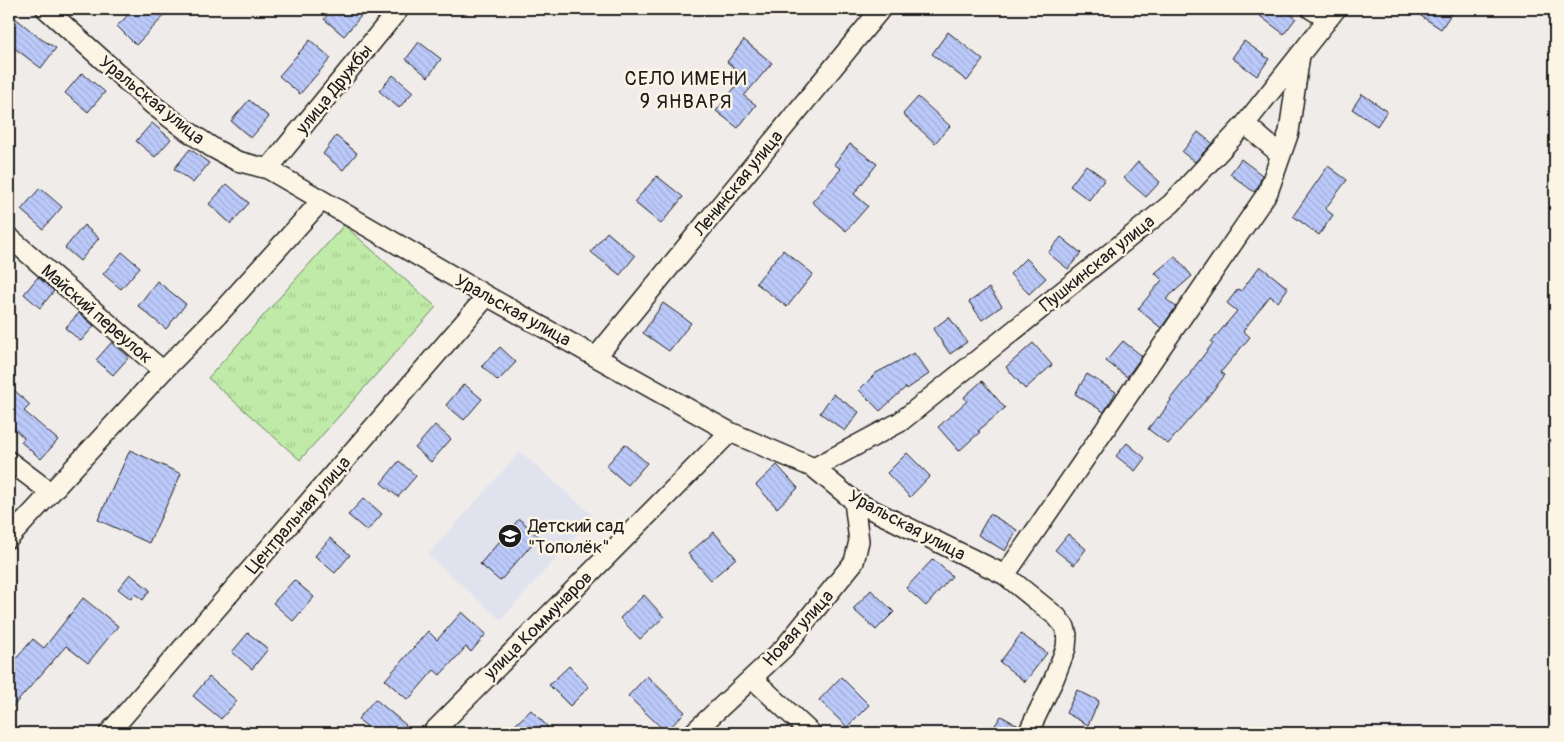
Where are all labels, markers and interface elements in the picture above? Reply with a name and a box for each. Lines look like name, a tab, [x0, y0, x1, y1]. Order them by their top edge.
street label: улица Дружбы	[290, 40, 378, 140]
street label: Уральская улица	[94, 51, 209, 150]
district label: СЕЛО ИМЕНИ 9 ЯНВАРЯ	[624, 66, 748, 114]
street label: Ленинская улица	[688, 126, 788, 242]
street label: Пушкинская улица	[1035, 210, 1160, 317]
street label: Майский переулок	[36, 260, 157, 369]
street label: Уральская улица	[451, 269, 575, 352]
street label: Центральная улица	[241, 452, 356, 579]
street label: Уральская улица	[844, 485, 969, 566]
place label: Детский сад "Тополёк"	[527, 515, 624, 559]
school or university icon: Детский сад "Тополёк"	[497, 523, 523, 549]
street label: улица Коммунаров	[478, 566, 598, 685]
street label: Новая улица	[758, 585, 839, 672]

